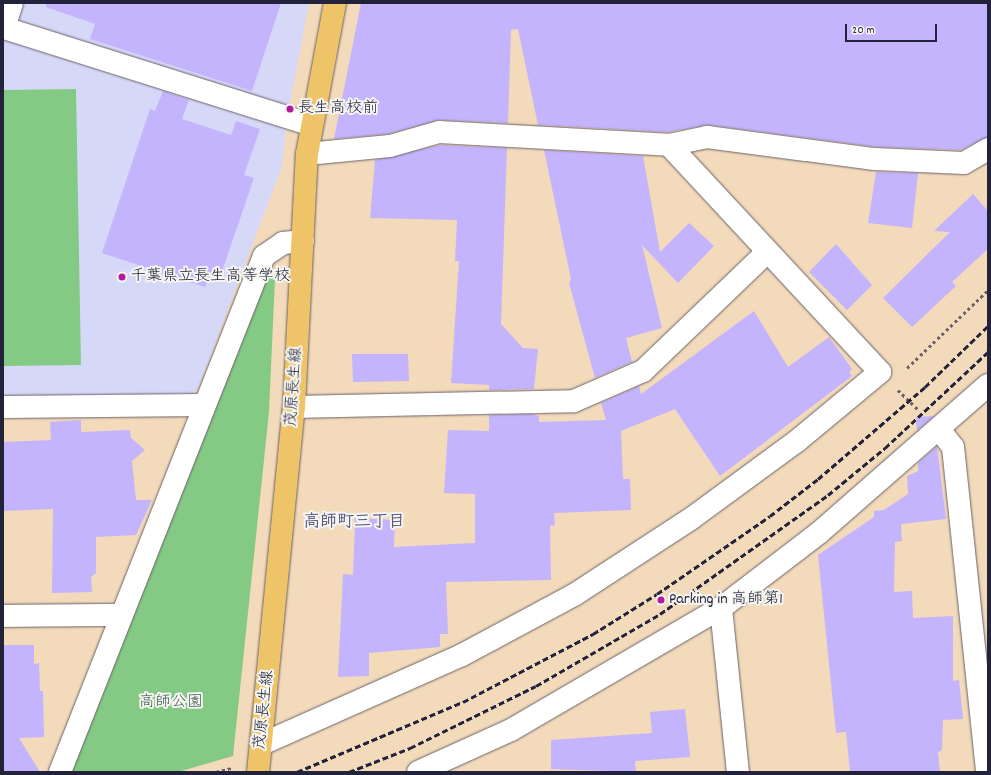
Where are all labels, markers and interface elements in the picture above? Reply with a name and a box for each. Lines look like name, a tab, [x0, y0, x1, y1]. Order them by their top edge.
scale bar	[847, 16, 939, 42]
text: 20 m	[852, 22, 875, 39]
place label: 長生高校前	[298, 99, 378, 119]
marker: 長生高校前	[285, 104, 295, 114]
place label: 千葉県立長生高等学校	[130, 267, 290, 287]
marker: 千葉県立長生高等学校	[117, 272, 127, 282]
street label: 茂原長生線	[283, 346, 307, 428]
district label: 高師町三丁目	[303, 514, 405, 534]
place label: Parking in 高師第1	[669, 590, 783, 610]
marker: Parking in 高師第1	[656, 595, 666, 605]
street label: 茂原長生線	[251, 669, 279, 751]
park label: 高師公園	[139, 693, 203, 713]

